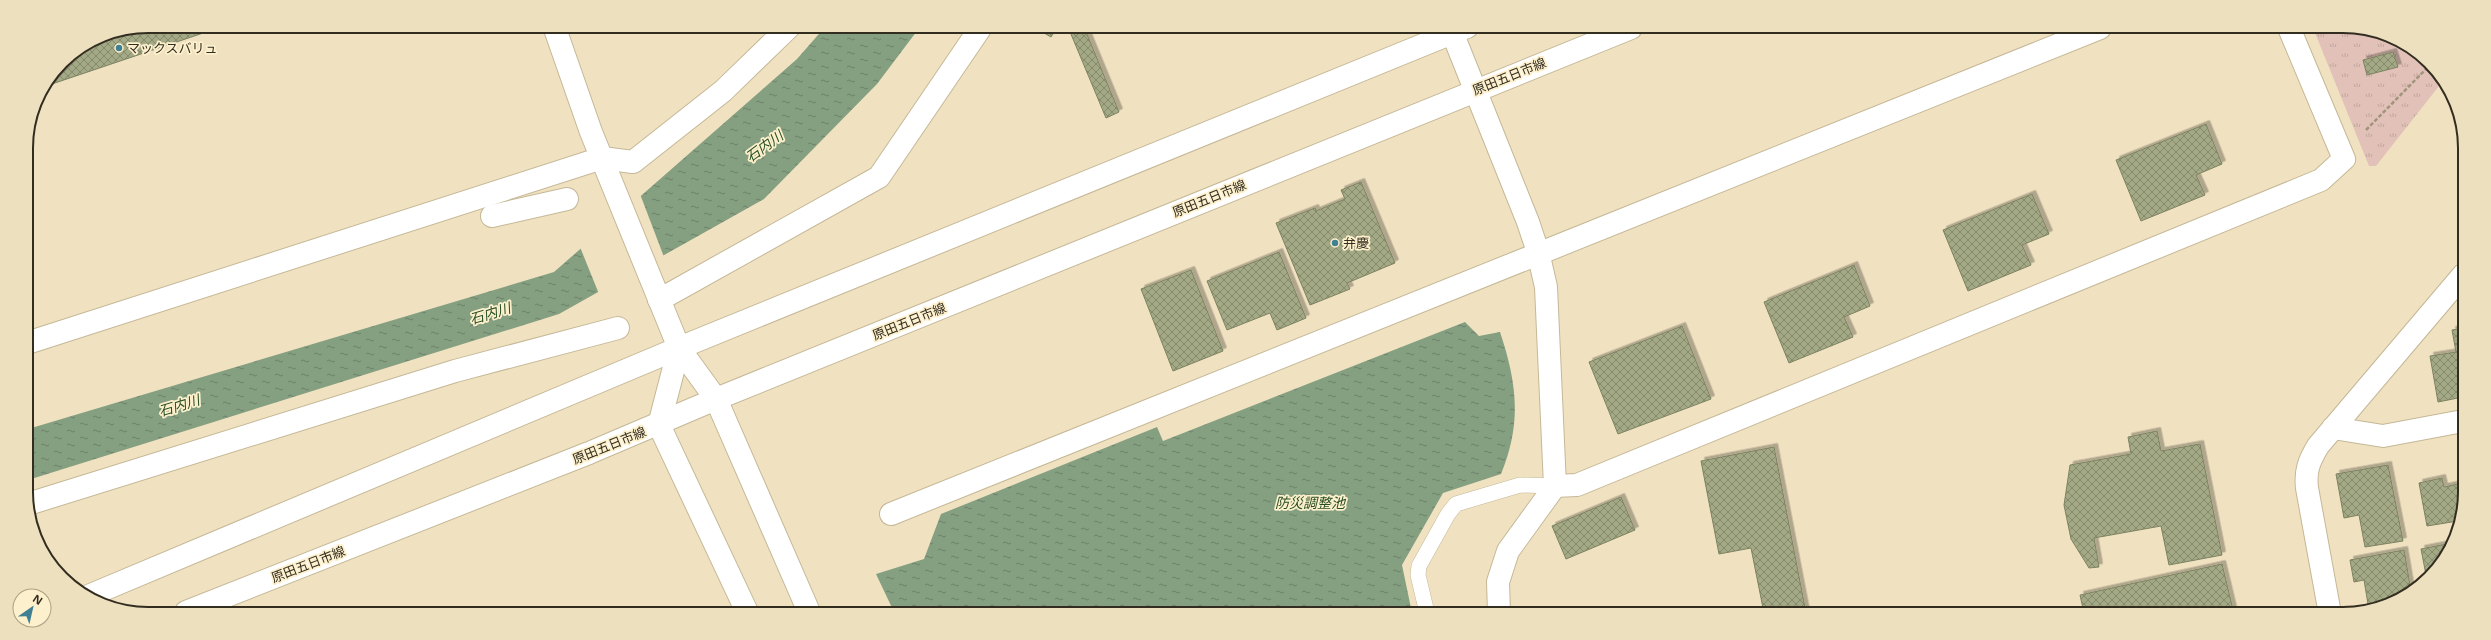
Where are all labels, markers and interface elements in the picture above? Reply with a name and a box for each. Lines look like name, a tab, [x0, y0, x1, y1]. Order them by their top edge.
place label: マックスバリュ	[127, 39, 218, 57]
marker: マックスバリュ	[114, 43, 124, 53]
street label: 原田五日市線	[1469, 53, 1549, 99]
water label: 石内川	[741, 125, 788, 166]
street label: 原田五日市線	[1169, 175, 1249, 221]
place label: 弁慶	[1343, 234, 1369, 252]
marker: 弁慶	[1330, 238, 1340, 248]
water label: 石内川	[467, 297, 515, 328]
street label: 原田五日市線	[869, 298, 949, 344]
water label: 石内川	[156, 389, 204, 420]
street label: 原田五日市線	[569, 422, 649, 468]
water label: 防災調整池	[1275, 493, 1347, 512]
street label: 原田五日市線	[268, 542, 348, 586]
north arrow	[12, 588, 52, 628]
text: N	[30, 591, 46, 608]

